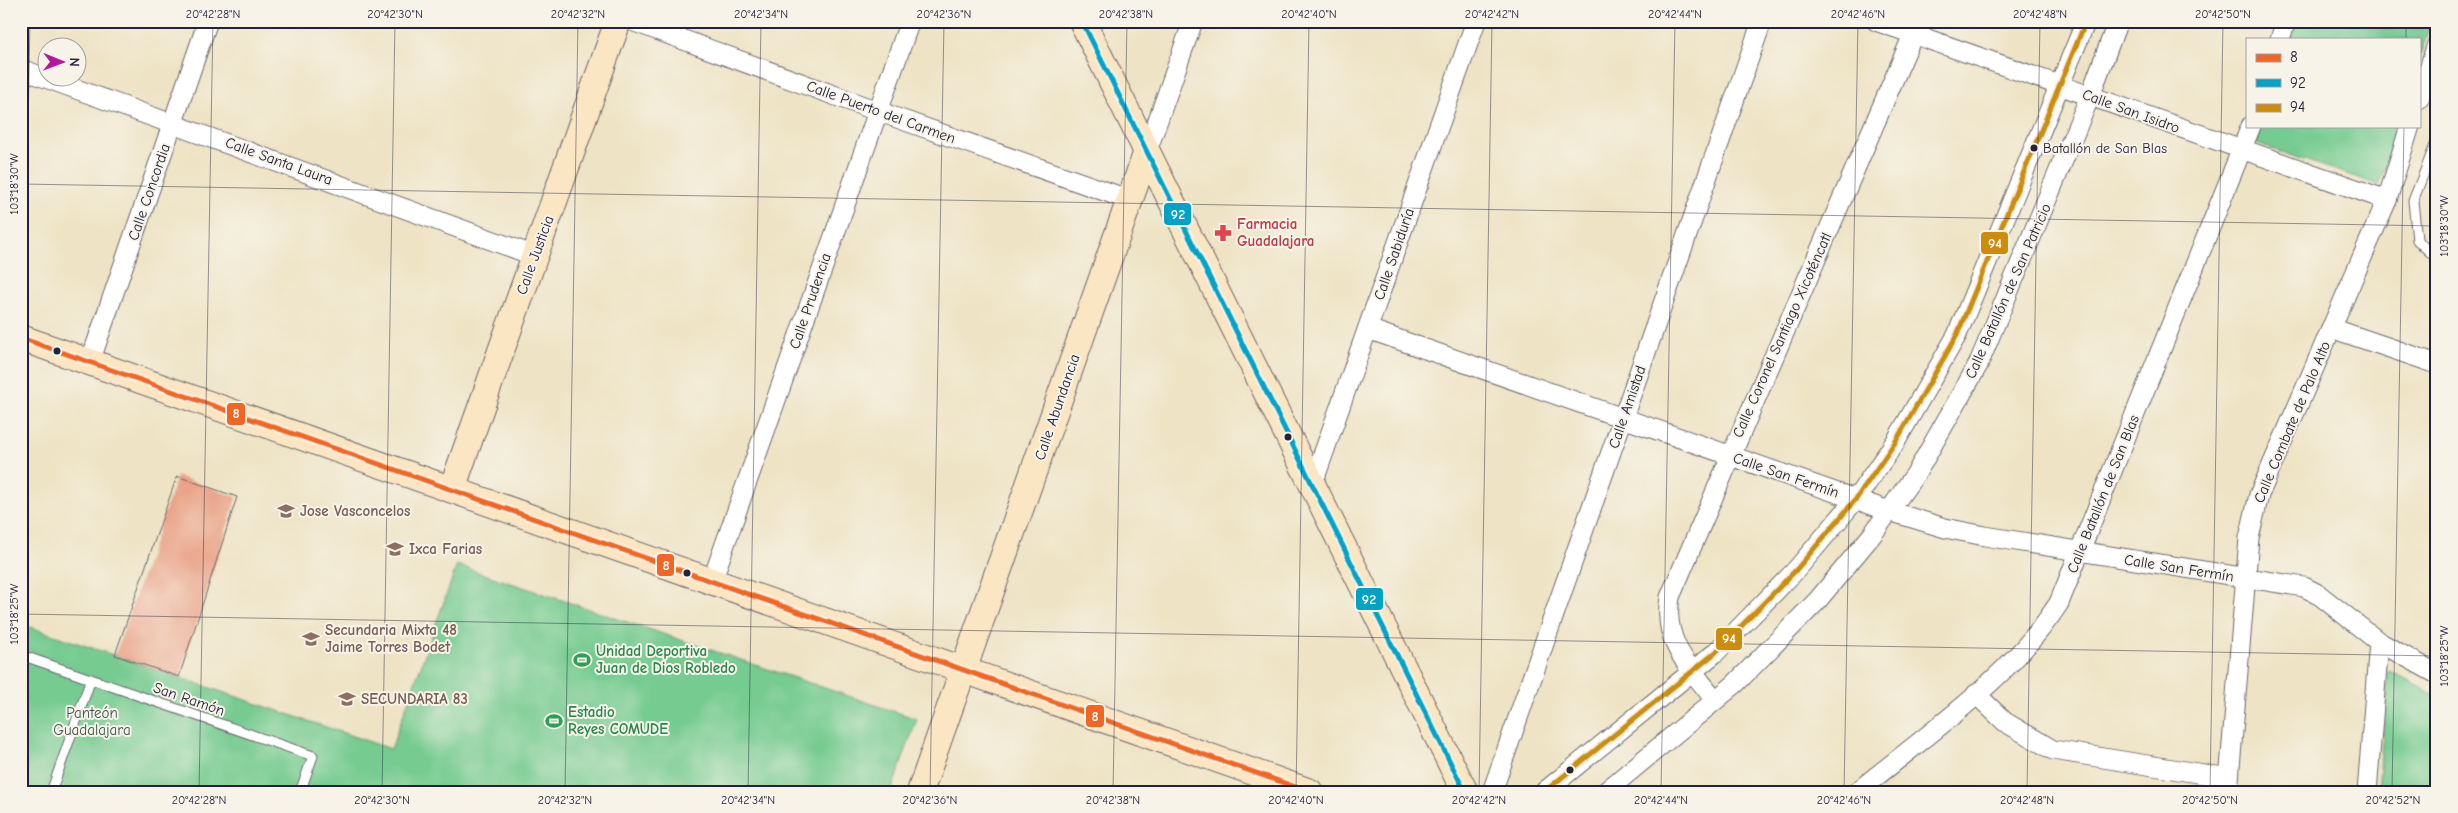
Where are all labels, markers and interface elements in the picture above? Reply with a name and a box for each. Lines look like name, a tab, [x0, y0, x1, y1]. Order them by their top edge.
text: 20°42'28"N	[186, 7, 240, 21]
text: 20°42'30"N	[367, 7, 423, 21]
text: 20°42'32"N	[551, 7, 605, 21]
text: 20°42'34"N	[734, 7, 788, 21]
text: 20°42'36"N	[917, 7, 971, 21]
text: 20°42'38"N	[1099, 7, 1153, 21]
text: 20°42'40"N	[1281, 7, 1337, 21]
text: 20°42'42"N	[1465, 7, 1519, 21]
text: 20°42'44"N	[1648, 7, 1702, 21]
text: 20°42'46"N	[1831, 7, 1885, 21]
text: 20°42'48"N	[2013, 7, 2067, 21]
text: 20°42'50"N	[2195, 7, 2251, 21]
north arrow	[38, 38, 88, 88]
legend	[2246, 38, 2420, 128]
text: 8	[2290, 48, 2298, 66]
text: N	[66, 58, 83, 67]
text: 92	[2290, 74, 2306, 92]
street label: Calle Puerto del Carmen	[804, 77, 958, 147]
street label: Calle San Isidro	[2080, 85, 2182, 137]
text: 94	[2290, 98, 2305, 116]
street label: Calle Santa Laura	[223, 133, 335, 189]
place label: Batallón de San Blas	[2043, 140, 2167, 157]
street label: Calle Concordia	[124, 141, 174, 243]
marker: Batallón de San Blas	[2029, 143, 2039, 153]
text: 103°18'30"W	[7, 153, 21, 215]
text: 103°18'30"W	[2437, 195, 2451, 257]
street label: Calle Batallón de San Patricio	[1961, 200, 2055, 381]
line badge: 92	[1163, 202, 1192, 226]
text: 92	[1171, 206, 1185, 223]
street label: Calle Sabiduría	[1370, 206, 1418, 302]
street label: Calle Justicia	[512, 213, 558, 297]
place label: Farmacia Guadalajara	[1237, 215, 1314, 250]
pharmacy icon: Farmacia Guadalajara	[1213, 223, 1233, 243]
street label: Calle Coronel Santiago Xicoténcatl	[1729, 230, 1835, 440]
line badge: 94	[1980, 231, 2009, 255]
text: 94	[1988, 235, 2002, 252]
street label: Calle Prudencia	[785, 251, 835, 351]
street label: Calle Combate de Palo Alto	[2250, 338, 2334, 505]
unlabelled marker	[52, 346, 62, 356]
street label: Calle Abundancia	[1030, 352, 1084, 462]
street label: Calle Amistad	[1604, 363, 1650, 451]
line badge: 8	[226, 402, 246, 426]
text: 8	[232, 405, 240, 422]
street label: Calle Batallón de San Blas	[2063, 412, 2143, 576]
unlabelled marker	[1283, 432, 1293, 442]
street label: Calle San Fermín	[1731, 448, 1841, 502]
school or university icon: Jose Vasconcelos	[276, 501, 296, 521]
place label: Jose Vasconcelos	[300, 502, 410, 520]
school or university icon: Ixca Farias	[385, 539, 405, 559]
place label: Ixca Farias	[409, 540, 482, 558]
street label: Calle San Fermín	[2123, 550, 2235, 586]
line badge: 8	[656, 553, 675, 577]
text: 8	[662, 557, 670, 574]
unlabelled marker	[682, 568, 692, 578]
text: 103°18'25"W	[7, 583, 21, 644]
line badge: 92	[1355, 587, 1384, 611]
text: 92	[1362, 591, 1376, 608]
place label: Secundaria Mixta 48 Jaime Torres Bodet	[325, 621, 457, 656]
text: 103°18'25"W	[2437, 625, 2451, 686]
line badge: 94	[1715, 627, 1743, 651]
school or university icon: Secundaria Mixta 48 Jaime Torres Bodet	[301, 629, 321, 649]
text: 94	[1722, 630, 1736, 647]
place label: Unidad Deportiva Juan de Dios Robledo	[596, 642, 736, 677]
sports icon: Unidad Deportiva Juan de Dios Robledo	[572, 650, 592, 670]
street label: San Ramón	[151, 678, 227, 720]
school or university icon: SECUNDARIA 83	[337, 689, 357, 709]
place label: SECUNDARIA 83	[361, 690, 468, 708]
place label: Estadio Reyes COMUDE	[568, 703, 668, 738]
park label: Panteón Guadalajara	[53, 704, 131, 739]
line badge: 8	[1085, 704, 1105, 728]
text: 8	[1091, 708, 1099, 725]
sports icon: Estadio Reyes COMUDE	[544, 711, 564, 731]
unlabelled marker	[1565, 765, 1575, 775]
text: 20°42'28"N	[172, 793, 226, 807]
text: 20°42'30"N	[354, 793, 410, 807]
text: 20°42'32"N	[538, 793, 592, 807]
text: 20°42'34"N	[721, 793, 775, 807]
text: 20°42'36"N	[903, 793, 957, 807]
text: 20°42'38"N	[1086, 793, 1140, 807]
text: 20°42'40"N	[1268, 793, 1324, 807]
text: 20°42'42"N	[1452, 793, 1506, 807]
text: 20°42'44"N	[1634, 793, 1688, 807]
text: 20°42'46"N	[1817, 793, 1871, 807]
text: 20°42'48"N	[2000, 793, 2054, 807]
text: 20°42'50"N	[2182, 793, 2238, 807]
text: 20°42'52"N	[2366, 793, 2420, 807]

